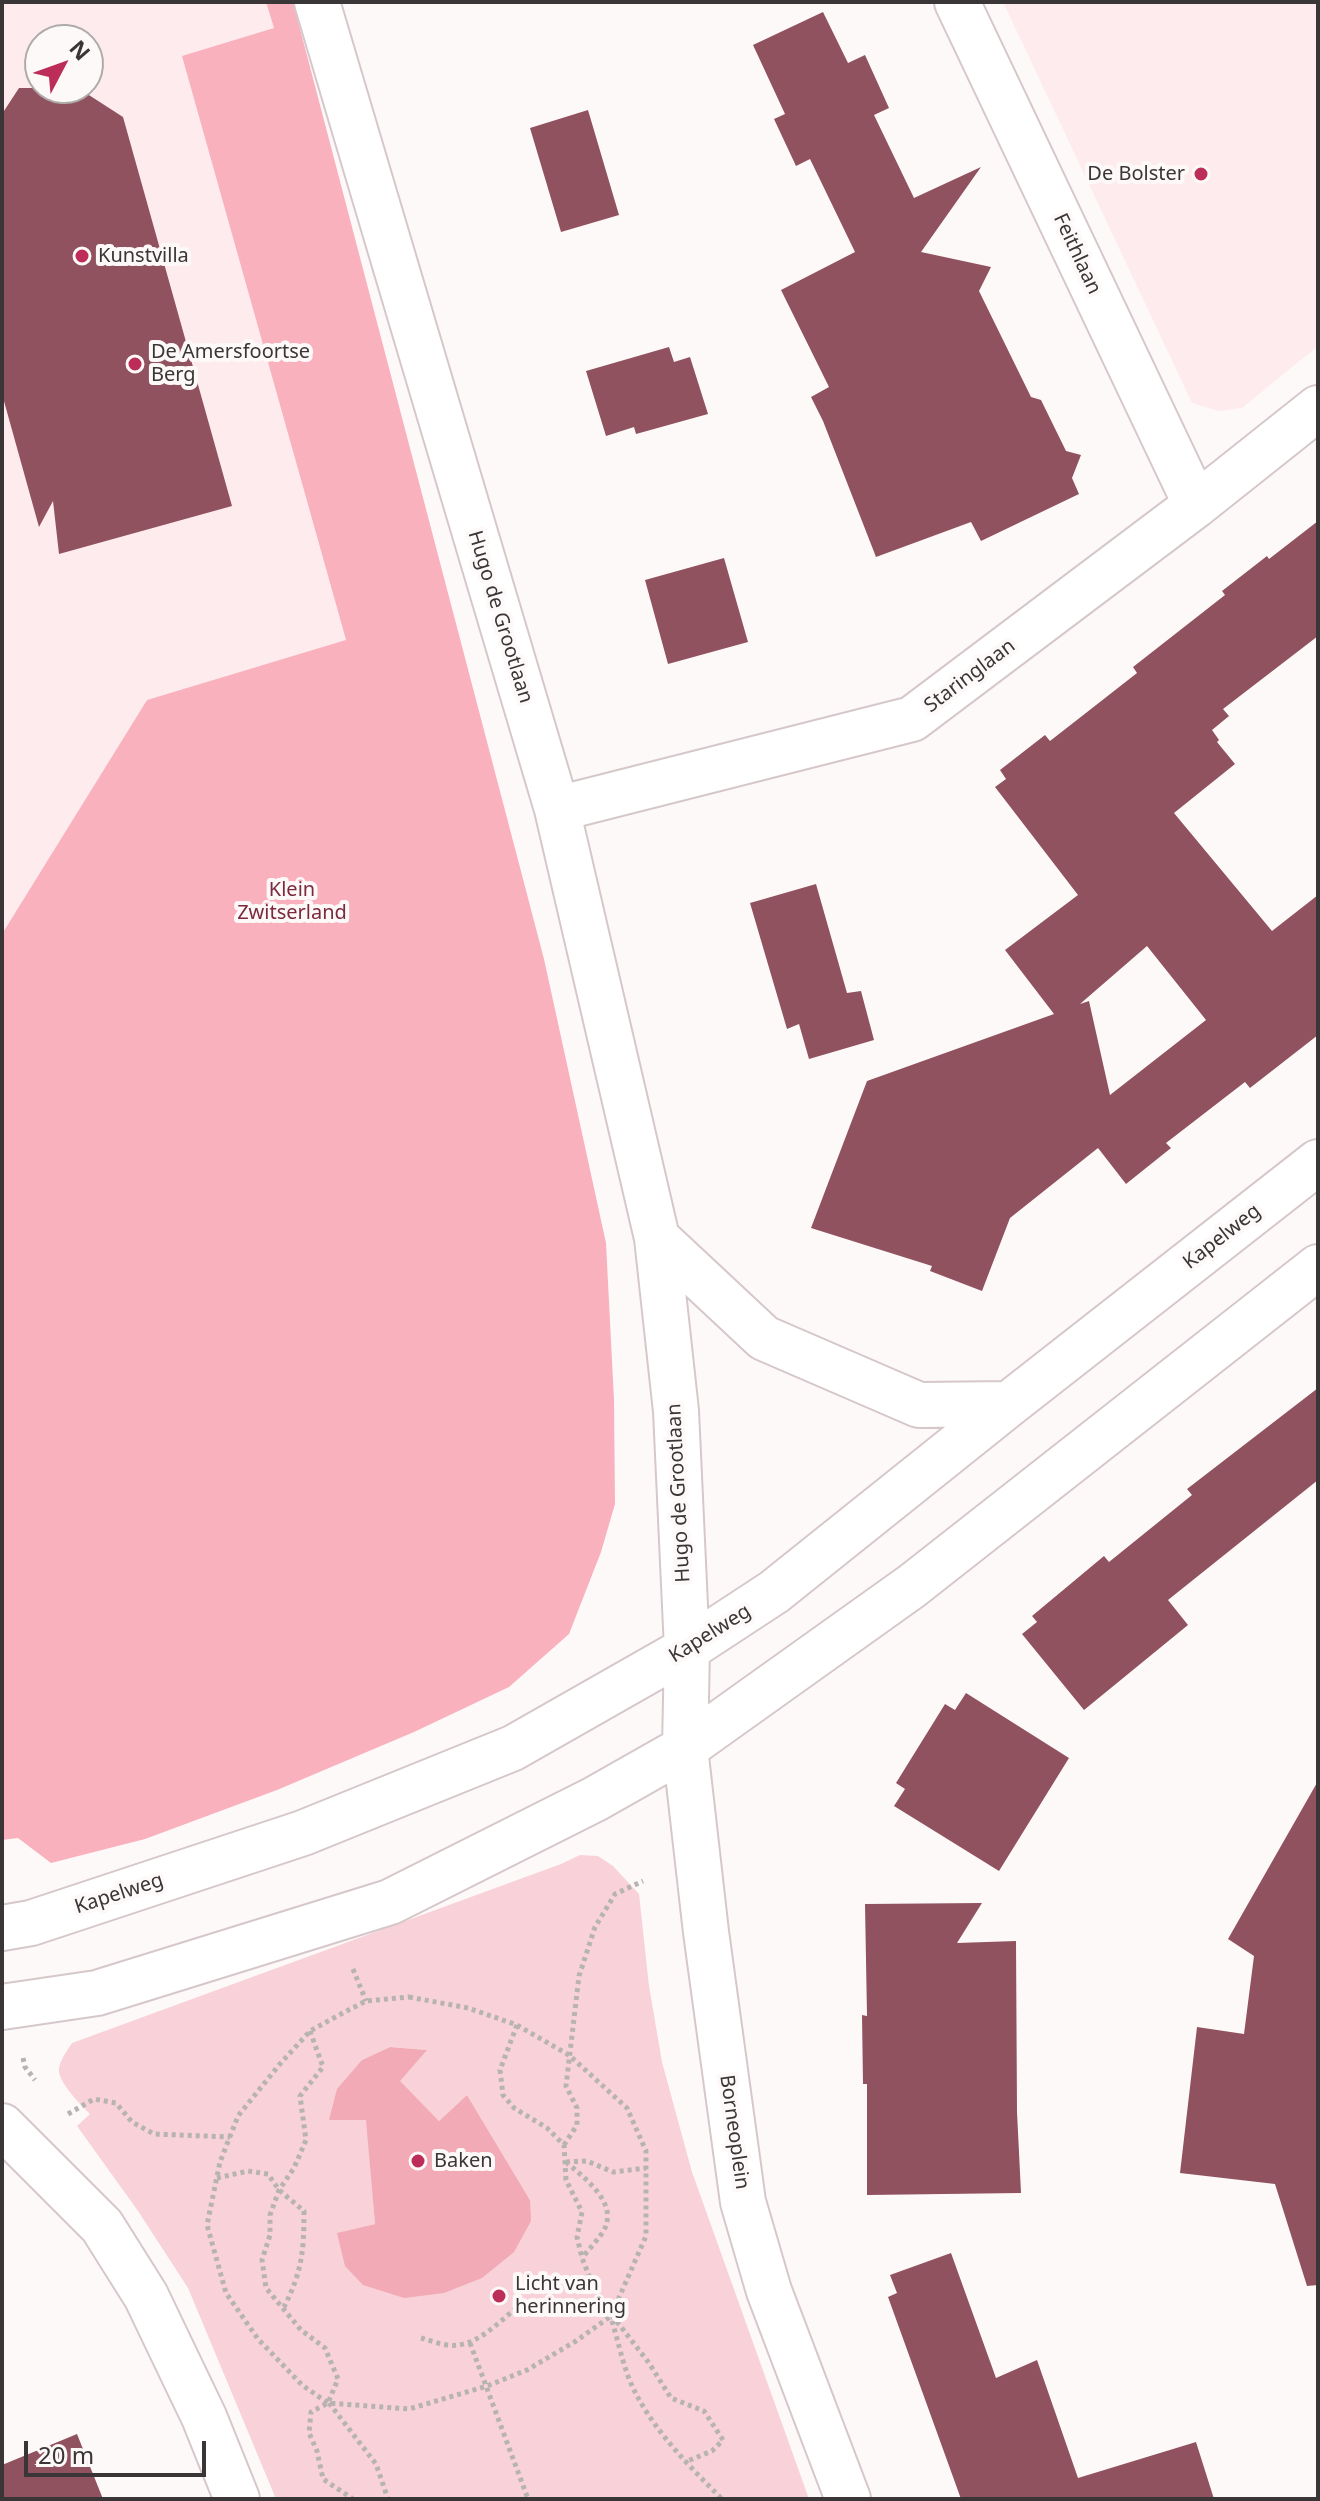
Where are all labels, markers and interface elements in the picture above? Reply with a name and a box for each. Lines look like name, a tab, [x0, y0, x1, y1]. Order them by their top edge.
north arrow	[24, 24, 104, 104]
text: N	[63, 33, 98, 66]
place label: De Bolster	[1087, 162, 1185, 186]
marker: De Bolster	[1192, 165, 1210, 183]
street label: Feithlaan	[1048, 210, 1106, 298]
place label: Kunstvilla	[98, 244, 189, 268]
marker: Kunstvilla	[73, 247, 91, 265]
place label: De Amersfoortse Berg	[151, 340, 310, 387]
marker: De Amersfoortse Berg	[126, 355, 144, 373]
street label: Hugo de Grootlaan	[462, 528, 538, 706]
street label: Staringlaan	[920, 634, 1020, 718]
park label: Klein Zwitserland	[237, 878, 347, 925]
street label: Kapelweg	[1179, 1199, 1265, 1275]
street label: Hugo de Grootlaan	[662, 1403, 696, 1583]
street label: Kapelweg	[665, 1600, 755, 1668]
street label: Kapelweg	[72, 1868, 166, 1920]
street label: Borneoplein	[714, 2073, 754, 2191]
place label: Baken	[434, 2149, 493, 2173]
marker: Baken	[409, 2152, 427, 2170]
place label: Licht van herinnering	[515, 2272, 626, 2319]
marker: Licht van herinnering	[490, 2287, 508, 2305]
scale bar	[28, 2425, 210, 2475]
text: 20 m	[38, 2438, 94, 2471]

